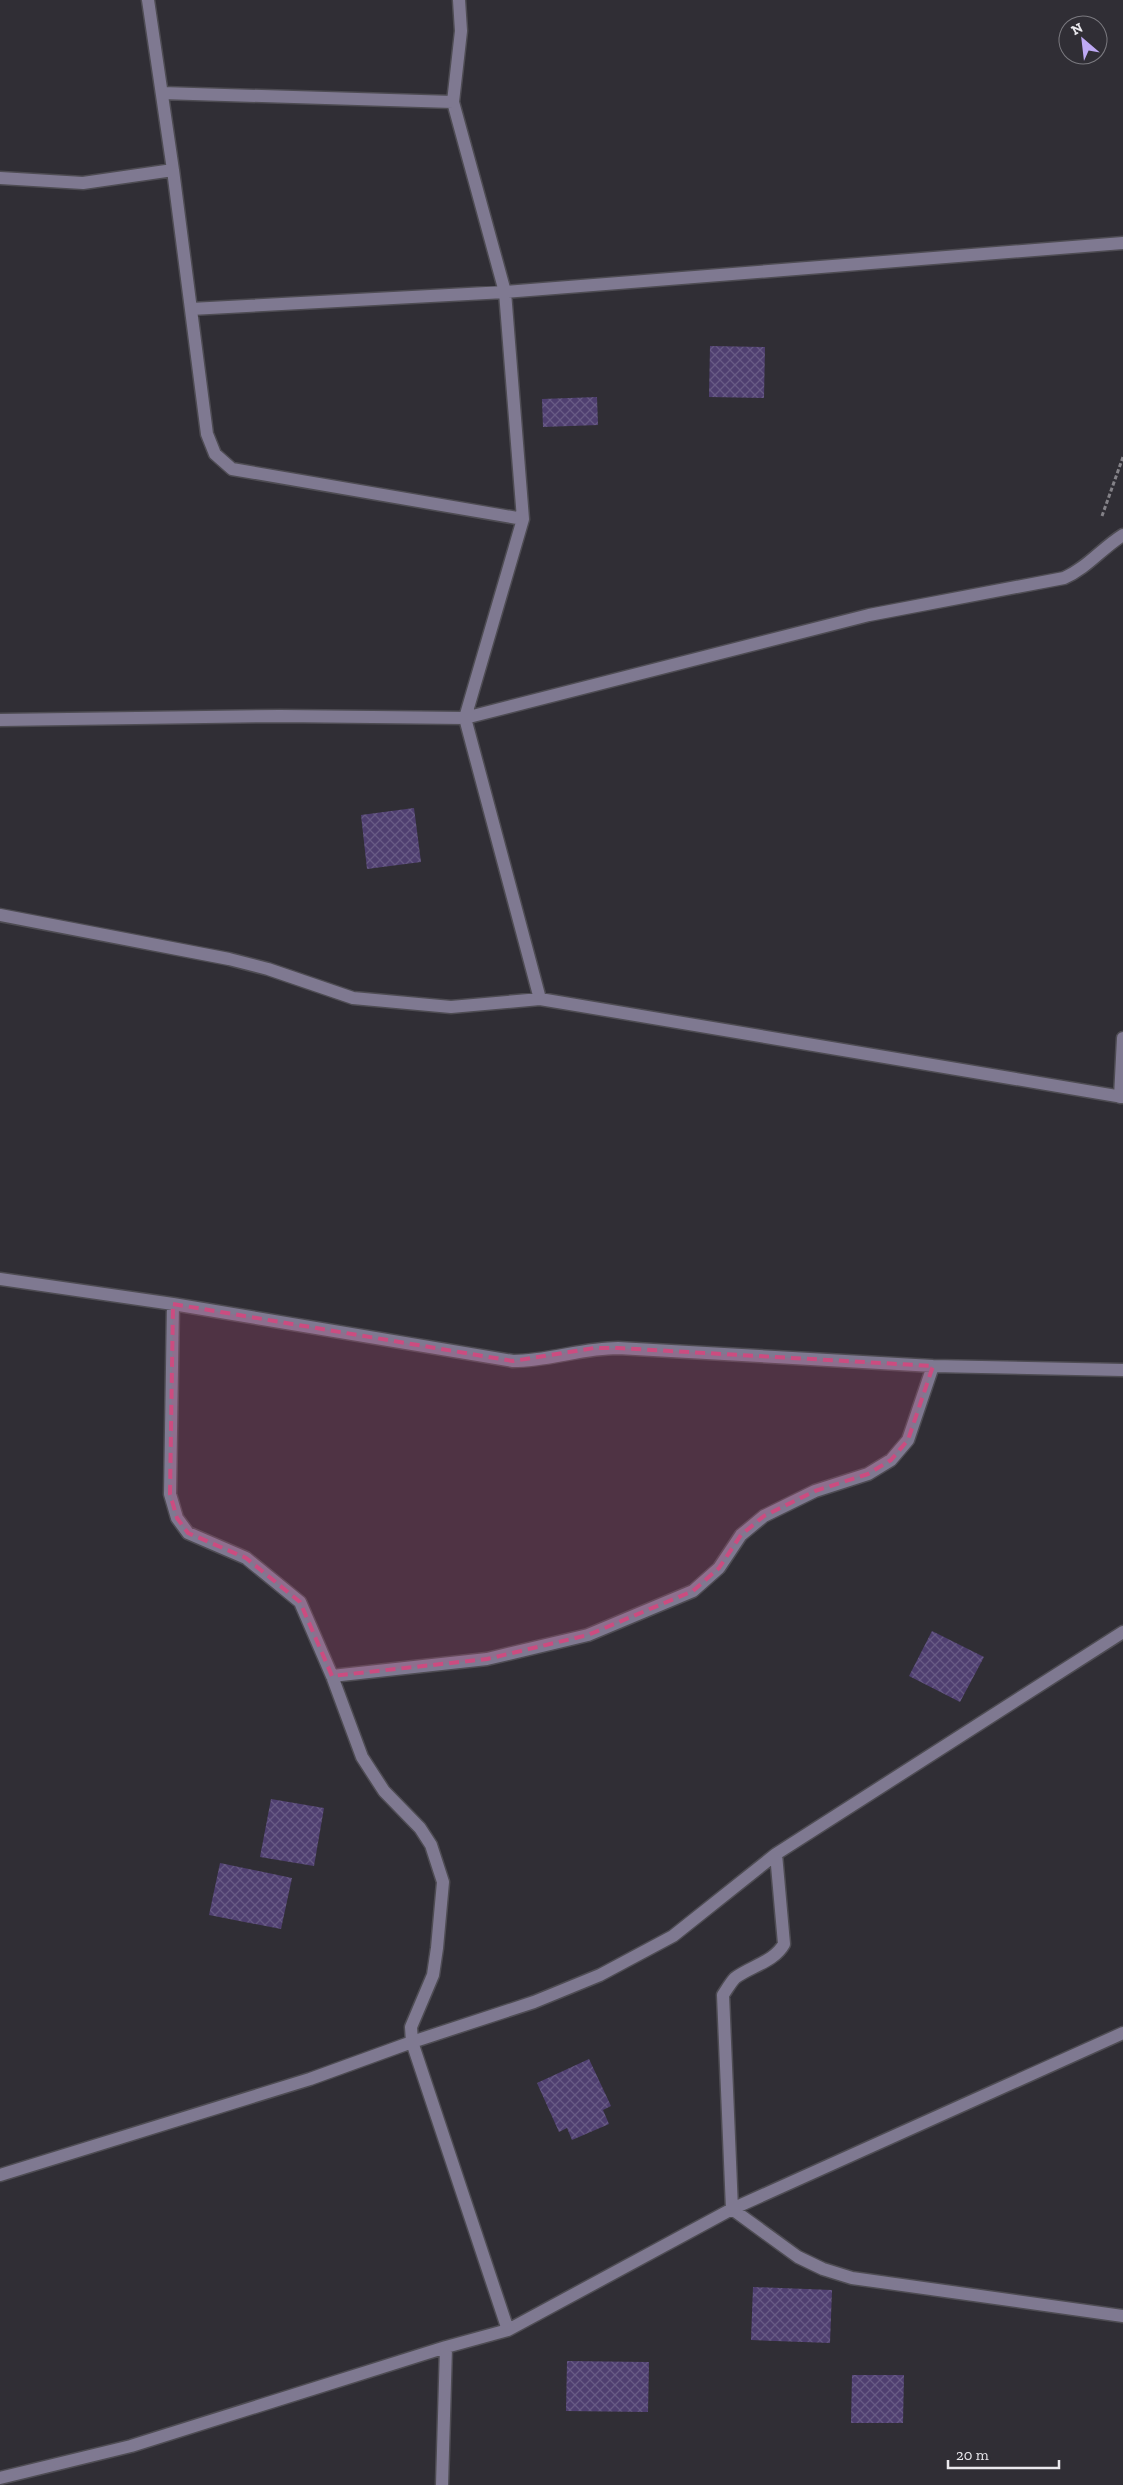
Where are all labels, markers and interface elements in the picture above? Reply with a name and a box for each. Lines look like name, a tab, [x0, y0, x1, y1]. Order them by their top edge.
north arrow	[1058, 15, 1108, 65]
text: N	[1068, 19, 1086, 39]
scale bar	[948, 2438, 1059, 2470]
text: 20 m	[956, 2446, 989, 2464]

